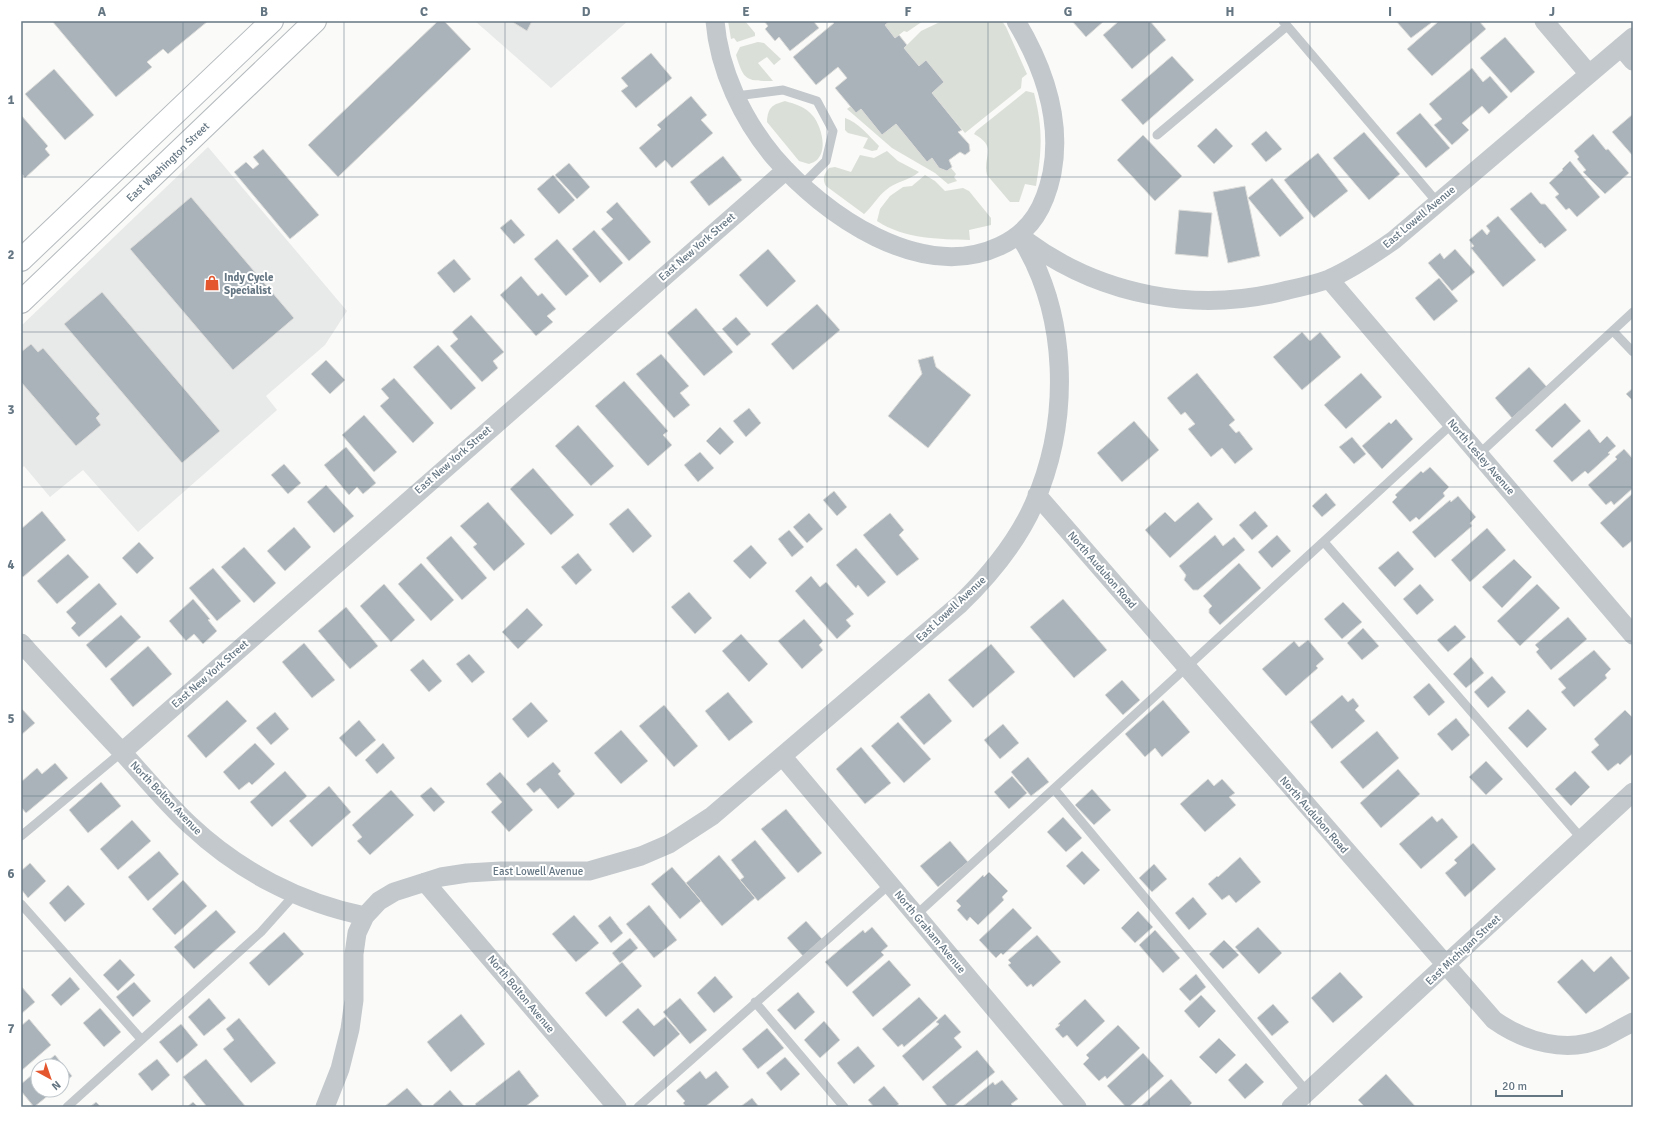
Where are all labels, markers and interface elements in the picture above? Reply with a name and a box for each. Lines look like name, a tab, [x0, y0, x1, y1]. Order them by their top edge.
text: A	[98, 4, 107, 20]
text: B	[260, 4, 268, 20]
text: C	[420, 4, 428, 20]
text: D	[582, 4, 591, 20]
text: E	[742, 4, 750, 20]
text: F	[905, 4, 912, 20]
text: G	[1064, 4, 1072, 20]
text: H	[1226, 4, 1234, 20]
text: I	[1388, 4, 1392, 20]
text: J	[1549, 4, 1555, 20]
text: 1	[7, 92, 15, 108]
street label: East Washington Street	[124, 119, 212, 204]
street label: East Lowell Avenue	[1380, 183, 1458, 251]
street label: East New York Street	[656, 210, 738, 284]
text: 2	[7, 247, 15, 263]
place label: Indy Cycle Specialist	[224, 271, 274, 297]
shop icon: Indy Cycle Specialist	[203, 274, 221, 292]
text: 3	[7, 402, 15, 418]
street label: North Lesley Avenue	[1445, 417, 1517, 497]
street label: East New York Street	[412, 423, 494, 497]
street label: North Audubon Road	[1065, 529, 1139, 611]
text: 4	[7, 557, 15, 573]
street label: East Lowell Avenue	[914, 573, 988, 645]
street label: East New York Street	[169, 637, 251, 711]
text: 5	[7, 711, 15, 727]
street label: North Bolton Avenue	[127, 758, 205, 838]
street label: North Audubon Road	[1277, 774, 1351, 856]
street label: East Lowell Avenue	[493, 865, 583, 878]
text: 6	[7, 866, 15, 882]
street label: North Graham Avenue	[892, 888, 968, 976]
street label: East Michigan Street	[1423, 912, 1503, 988]
street label: North Bolton Avenue	[485, 952, 557, 1036]
text: 7	[7, 1021, 15, 1037]
north arrow	[30, 1058, 70, 1098]
scale bar	[1496, 1072, 1562, 1098]
text: N	[49, 1078, 63, 1093]
text: 20 m	[1502, 1079, 1527, 1094]

